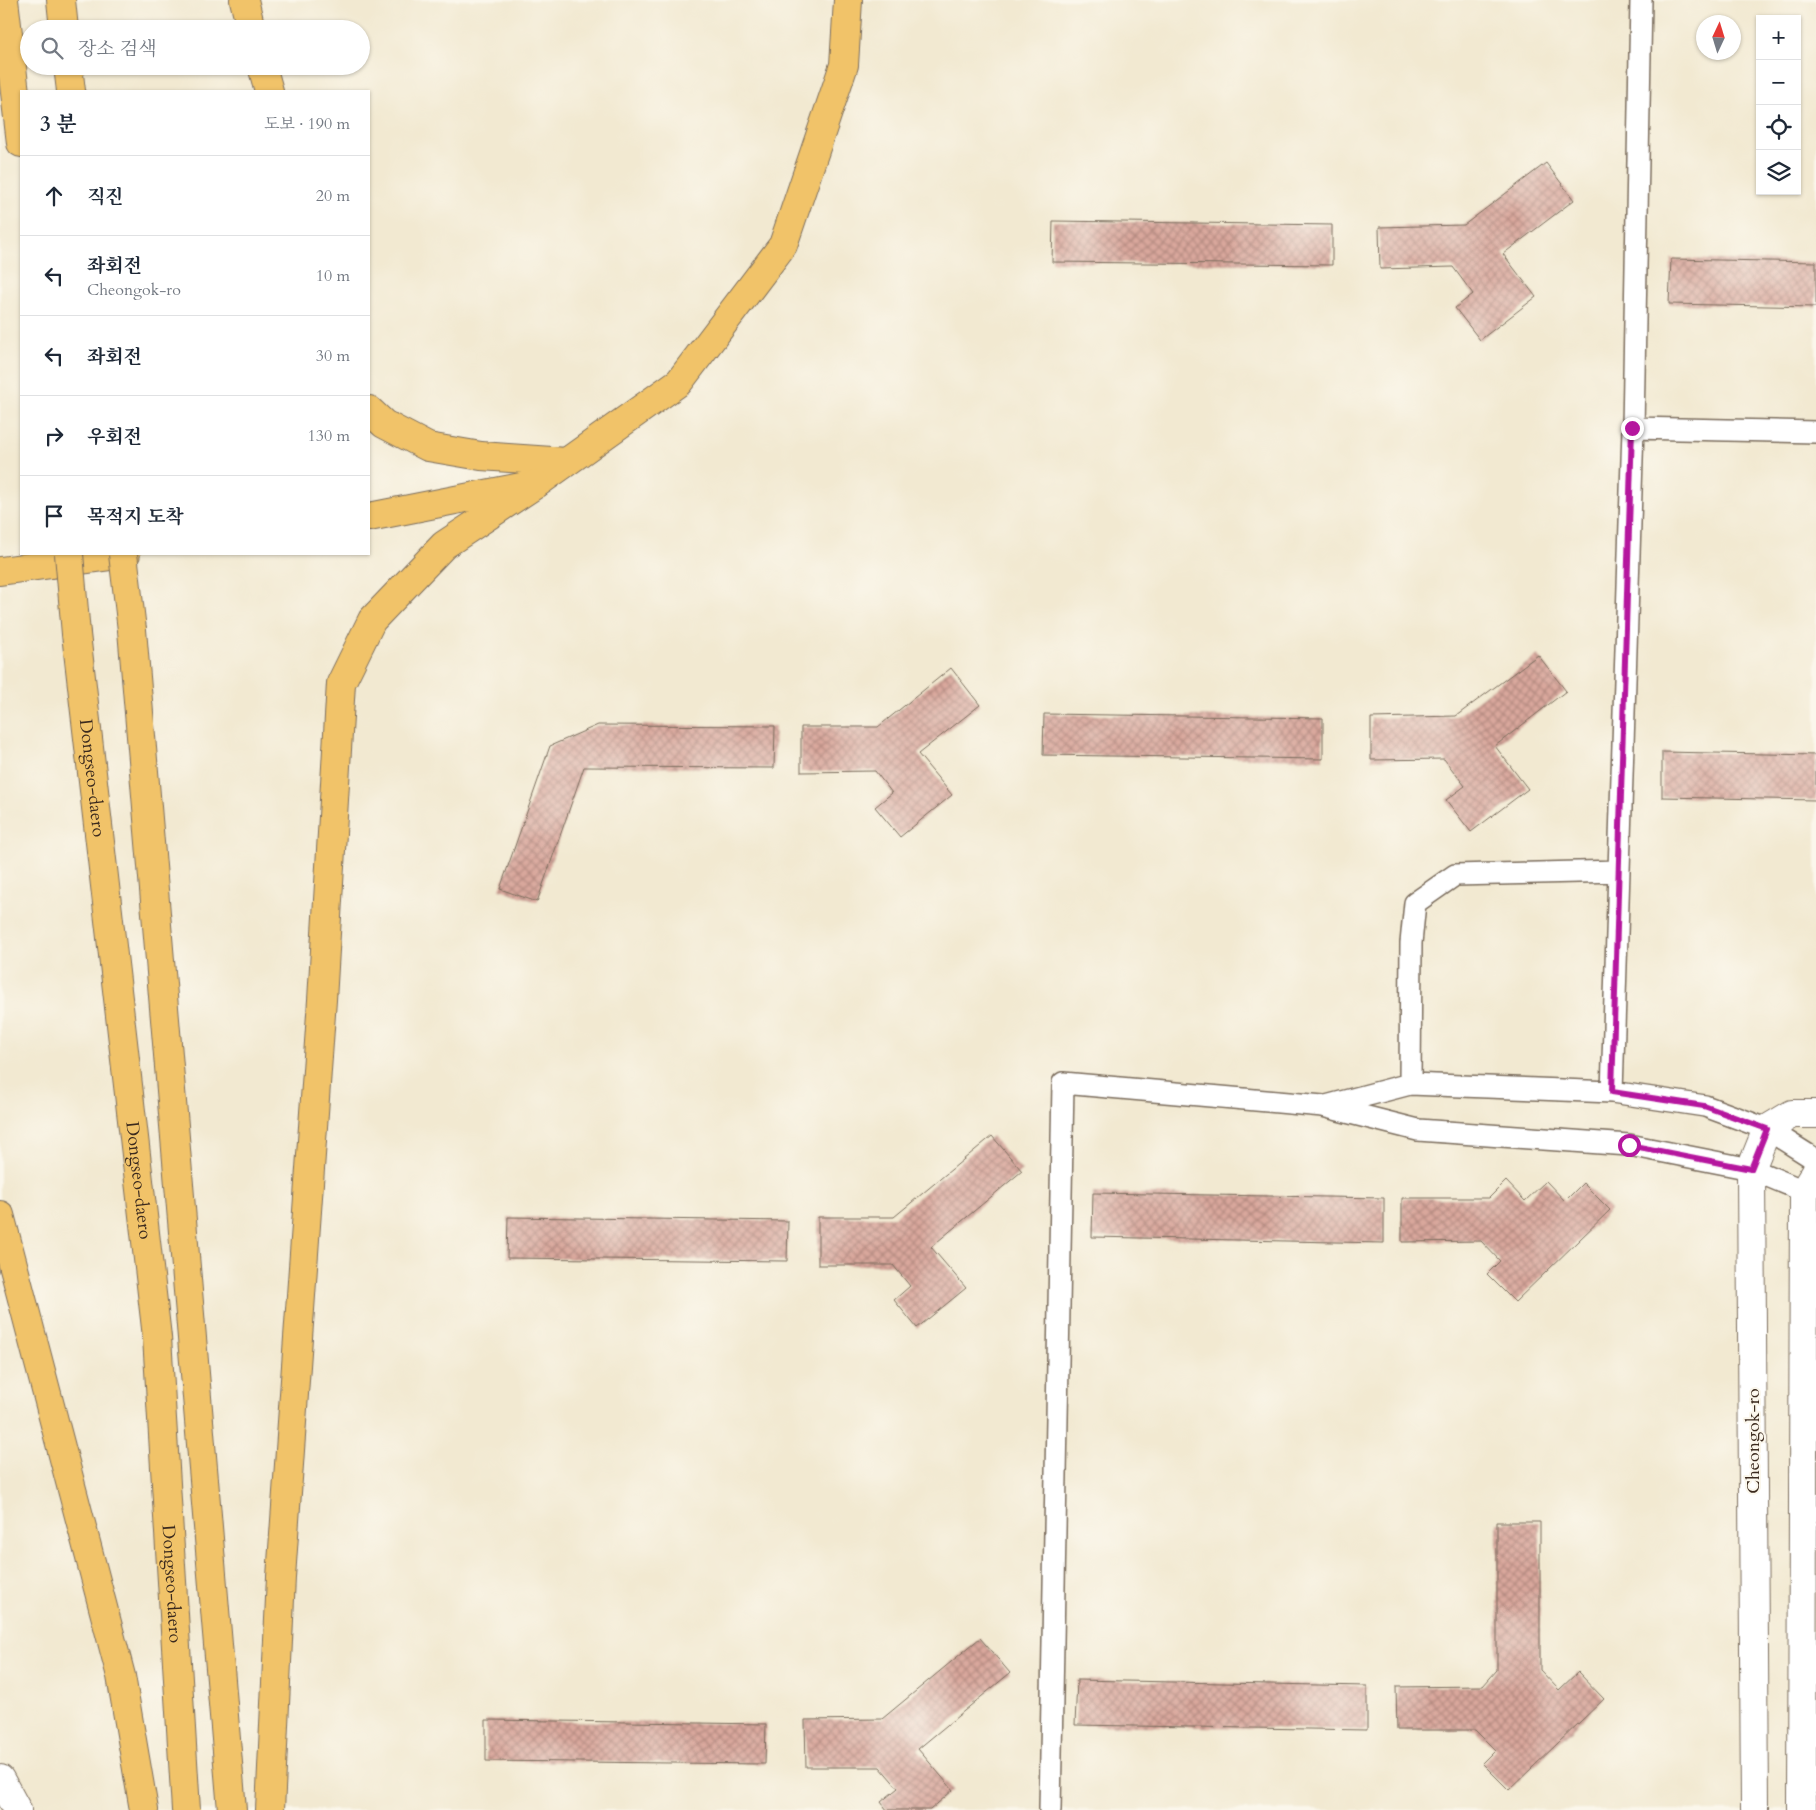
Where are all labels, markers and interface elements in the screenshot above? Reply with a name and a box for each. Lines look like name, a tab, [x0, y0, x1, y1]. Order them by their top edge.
north arrow	[1696, 15, 1741, 60]
map controls	[1756, 15, 1801, 195]
button: +	[1756, 15, 1801, 60]
search box	[20, 20, 370, 75]
icon: search	[38, 34, 66, 62]
text: 장소 검색	[78, 36, 157, 62]
button: −	[1756, 60, 1801, 105]
button: locate	[1756, 105, 1801, 150]
text: 3 분	[40, 110, 77, 139]
text: 도보 · 190 m	[264, 113, 350, 135]
button: layers	[1756, 150, 1801, 195]
icon: ahead	[40, 182, 68, 210]
text: 직진	[87, 184, 124, 210]
text: 20 m	[316, 185, 350, 207]
text: 좌회전	[87, 253, 142, 279]
icon: left	[40, 262, 68, 290]
text: 10 m	[316, 265, 350, 287]
text: Cheongok-ro	[87, 279, 181, 301]
icon: left	[40, 342, 68, 370]
text: 좌회전	[87, 344, 142, 370]
text: 30 m	[316, 345, 350, 367]
route end	[1621, 417, 1644, 440]
icon: right	[40, 422, 68, 450]
text: 우회전	[87, 424, 142, 450]
text: 130 m	[308, 425, 350, 447]
icon: arrive	[40, 502, 68, 530]
text: 목적지 도착	[87, 504, 184, 530]
street label: Dongseo-daero	[73, 718, 111, 839]
street label: Dongseo-daero	[119, 1120, 158, 1241]
route start	[1618, 1134, 1641, 1157]
street label: Cheongok-ro	[1741, 1388, 1766, 1494]
street label: Dongseo-daero	[156, 1524, 188, 1644]

